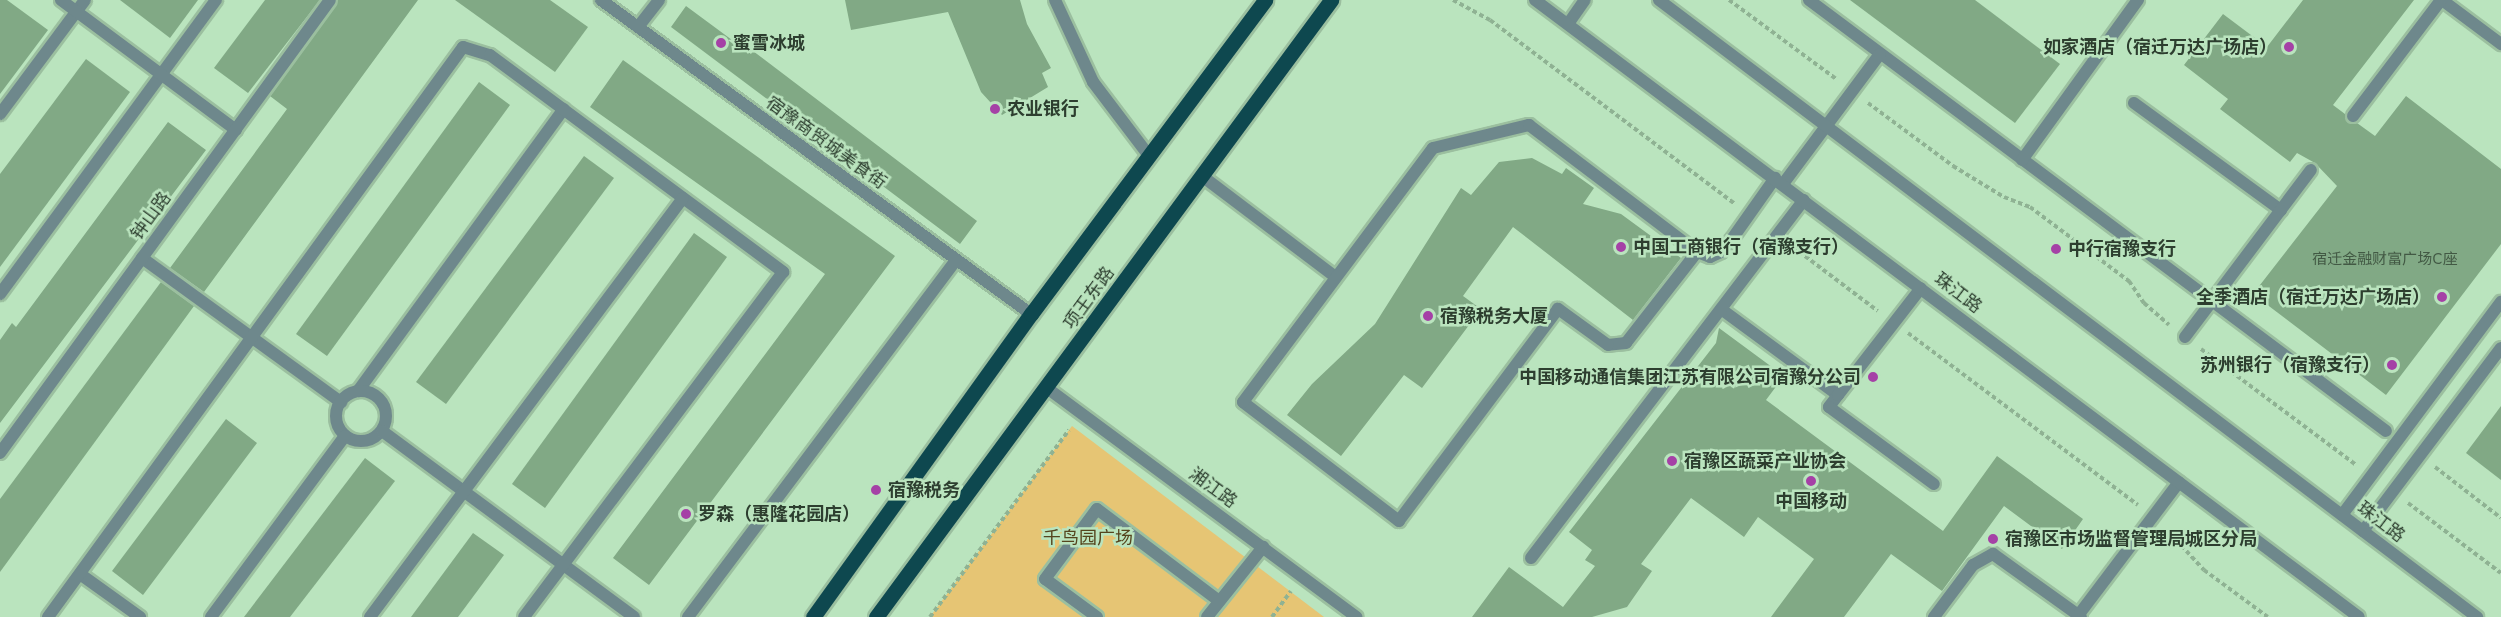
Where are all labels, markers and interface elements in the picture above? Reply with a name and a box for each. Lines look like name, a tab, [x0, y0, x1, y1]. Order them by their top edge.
place label: 蜜雪冰城	[733, 32, 805, 54]
marker: 蜜雪冰城	[714, 36, 728, 50]
place label: 如家酒店（宿迁万达广场店）	[2043, 36, 2277, 58]
marker: 如家酒店（宿迁万达广场店）	[2282, 40, 2296, 54]
street label: 宿豫商贸城美食街	[761, 92, 891, 194]
place label: 农业银行	[1007, 98, 1079, 120]
marker: 农业银行	[988, 102, 1002, 116]
street label: 钟山路	[126, 188, 176, 244]
place label: 中国工商银行（宿豫支行）	[1633, 236, 1849, 258]
place label: 中行宿豫支行	[2068, 238, 2176, 260]
marker: 中国工商银行（宿豫支行）	[1614, 240, 1628, 254]
marker: 中行宿豫支行	[2049, 242, 2063, 256]
house number: 宿迁金融财富广场C座	[2312, 250, 2458, 268]
street label: 项王东路	[1059, 263, 1119, 333]
street label: 珠江路	[1930, 268, 1986, 318]
place label: 全季酒店（宿迁万达广场店）	[2196, 286, 2430, 308]
marker: 全季酒店（宿迁万达广场店）	[2435, 290, 2449, 304]
place label: 宿豫税务大厦	[1440, 305, 1548, 327]
marker: 宿豫税务大厦	[1421, 309, 1435, 323]
place label: 苏州银行（宿豫支行）	[2200, 354, 2380, 376]
marker: 苏州银行（宿豫支行）	[2385, 358, 2399, 372]
place label: 中国移动通信集团江苏有限公司宿豫分公司	[1519, 366, 1861, 388]
marker: 中国移动通信集团江苏有限公司宿豫分公司	[1866, 370, 1880, 384]
place label: 宿豫区蔬菜产业协会	[1684, 450, 1846, 472]
marker: 宿豫区蔬菜产业协会	[1665, 454, 1679, 468]
street label: 湘江路	[1185, 463, 1241, 513]
marker: 中国移动	[1804, 474, 1818, 488]
place label: 宿豫税务	[888, 479, 960, 501]
marker: 宿豫税务	[869, 483, 883, 497]
place label: 中国移动	[1775, 490, 1847, 512]
street label: 珠江路	[2353, 497, 2409, 547]
place label: 罗森（惠隆花园店）	[698, 503, 860, 525]
marker: 罗森（惠隆花园店）	[679, 507, 693, 521]
park label: 千鸟园广场	[1043, 527, 1133, 549]
place label: 宿豫区市场监督管理局城区分局	[2005, 528, 2257, 550]
marker: 宿豫区市场监督管理局城区分局	[1986, 532, 2000, 546]

